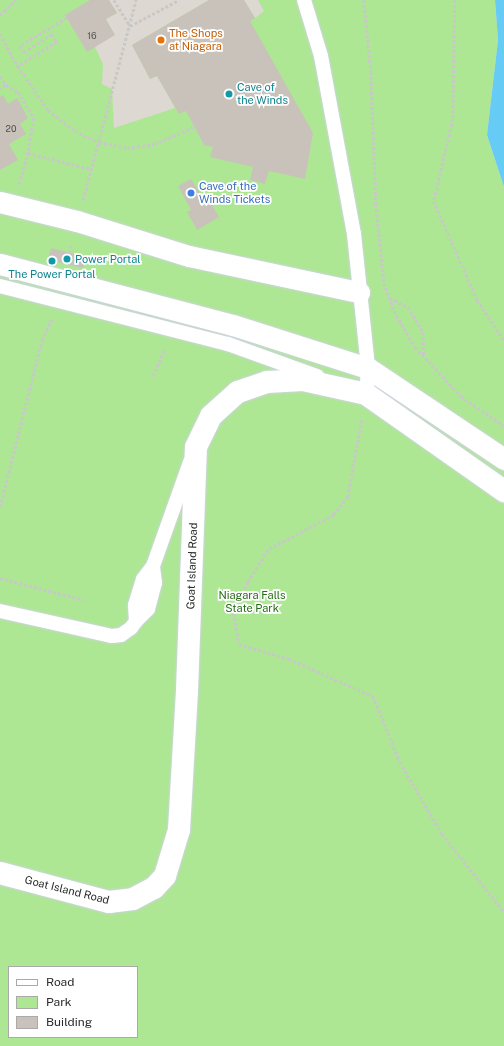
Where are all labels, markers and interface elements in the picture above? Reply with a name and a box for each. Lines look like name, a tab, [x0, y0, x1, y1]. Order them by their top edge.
place label: The Shops at Niagara	[169, 27, 223, 53]
house number: 16	[87, 31, 97, 41]
marker: The Shops at Niagara	[156, 35, 166, 45]
place label: Cave of the Winds	[237, 81, 288, 107]
marker: Cave of the Winds	[224, 89, 234, 99]
house number: 20	[6, 124, 16, 134]
place label: Cave of the Winds Tickets	[199, 180, 270, 206]
marker: Cave of the Winds Tickets	[186, 188, 196, 198]
place label: Power Portal	[75, 252, 141, 266]
marker: Power Portal	[62, 254, 72, 264]
marker: The Power Portal	[47, 256, 57, 266]
place label: The Power Portal	[8, 267, 96, 281]
street label: Goat Island Road	[184, 522, 200, 610]
park label: Niagara Falls State Park	[218, 589, 286, 615]
street label: Goat Island Road	[23, 873, 111, 907]
legend	[8, 966, 138, 1038]
text: Road	[46, 975, 74, 989]
text: Park	[46, 995, 72, 1009]
text: Building	[46, 1015, 92, 1029]

